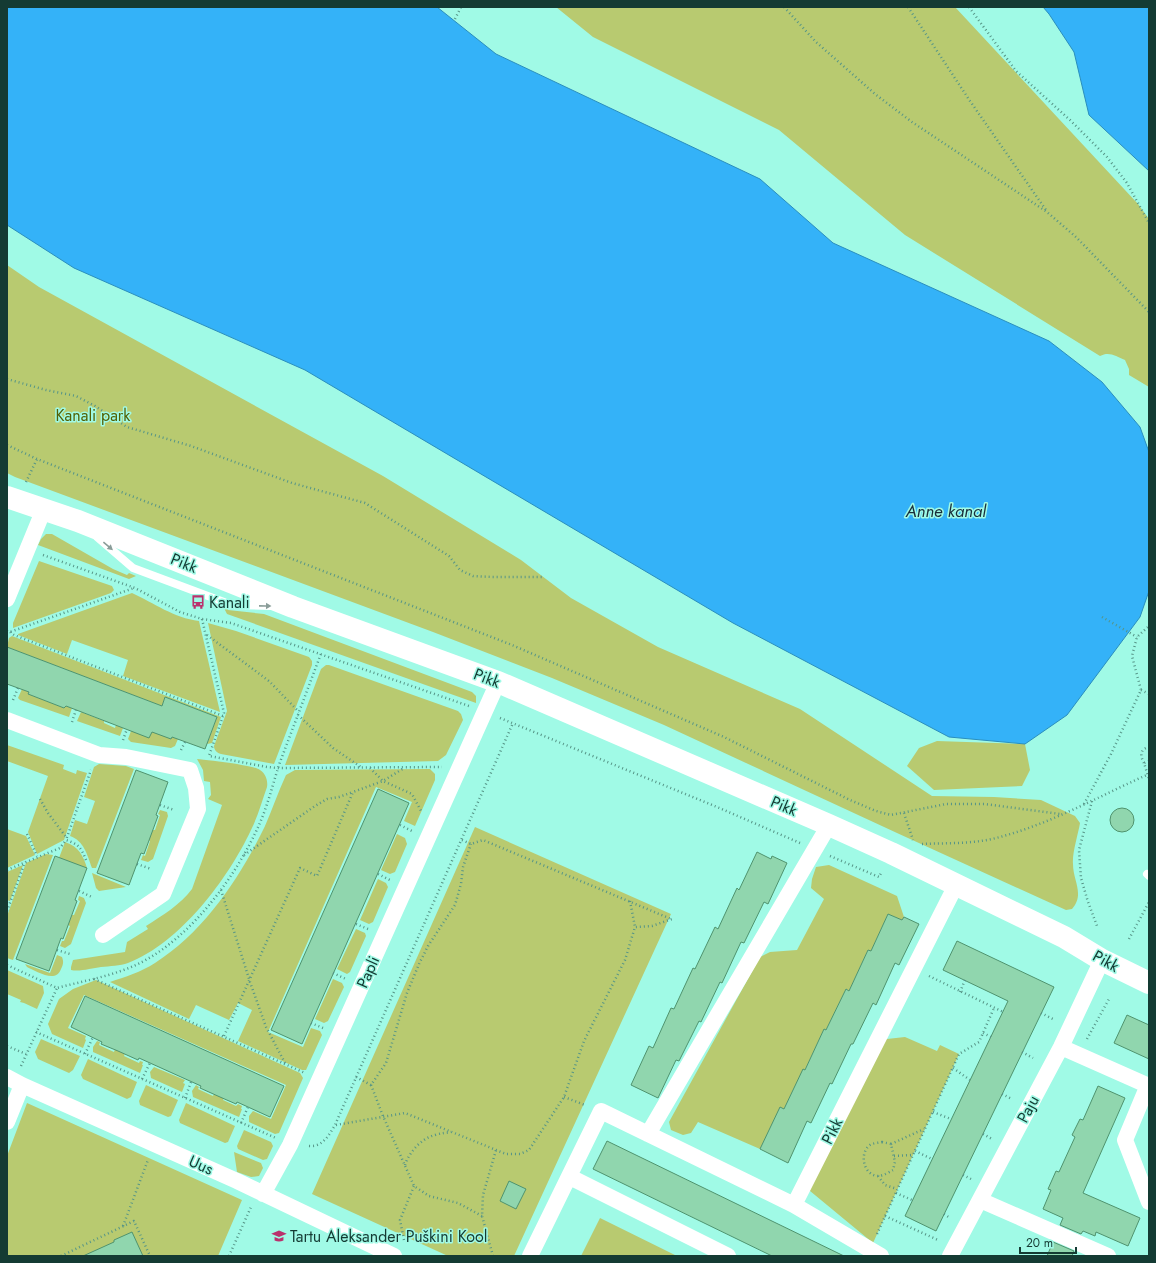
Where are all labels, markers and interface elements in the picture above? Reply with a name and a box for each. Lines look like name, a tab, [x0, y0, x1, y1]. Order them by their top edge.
park label: Kanali park	[56, 404, 131, 427]
water label: Anne kanal	[905, 499, 987, 523]
one-way arrow	[102, 542, 113, 551]
street label: Pikk	[167, 547, 202, 579]
place label: Kanali	[209, 591, 250, 614]
bus stop icon: Kanali	[190, 594, 206, 610]
one-way arrow	[259, 603, 272, 609]
street label: Pikk	[470, 662, 505, 694]
street label: Pikk	[767, 790, 802, 822]
street label: Pikk	[1089, 944, 1124, 978]
street label: Papli	[351, 952, 385, 992]
street label: Paju	[1011, 1091, 1045, 1127]
street label: Pikk	[816, 1113, 849, 1148]
street label: Uus	[185, 1149, 217, 1181]
place label: Tartu Aleksander Puškini Kool	[290, 1225, 487, 1248]
school or university icon: Tartu Aleksander Puškini Kool	[271, 1228, 287, 1244]
scale bar	[1020, 1229, 1076, 1255]
text: 20 m	[1026, 1234, 1053, 1252]

